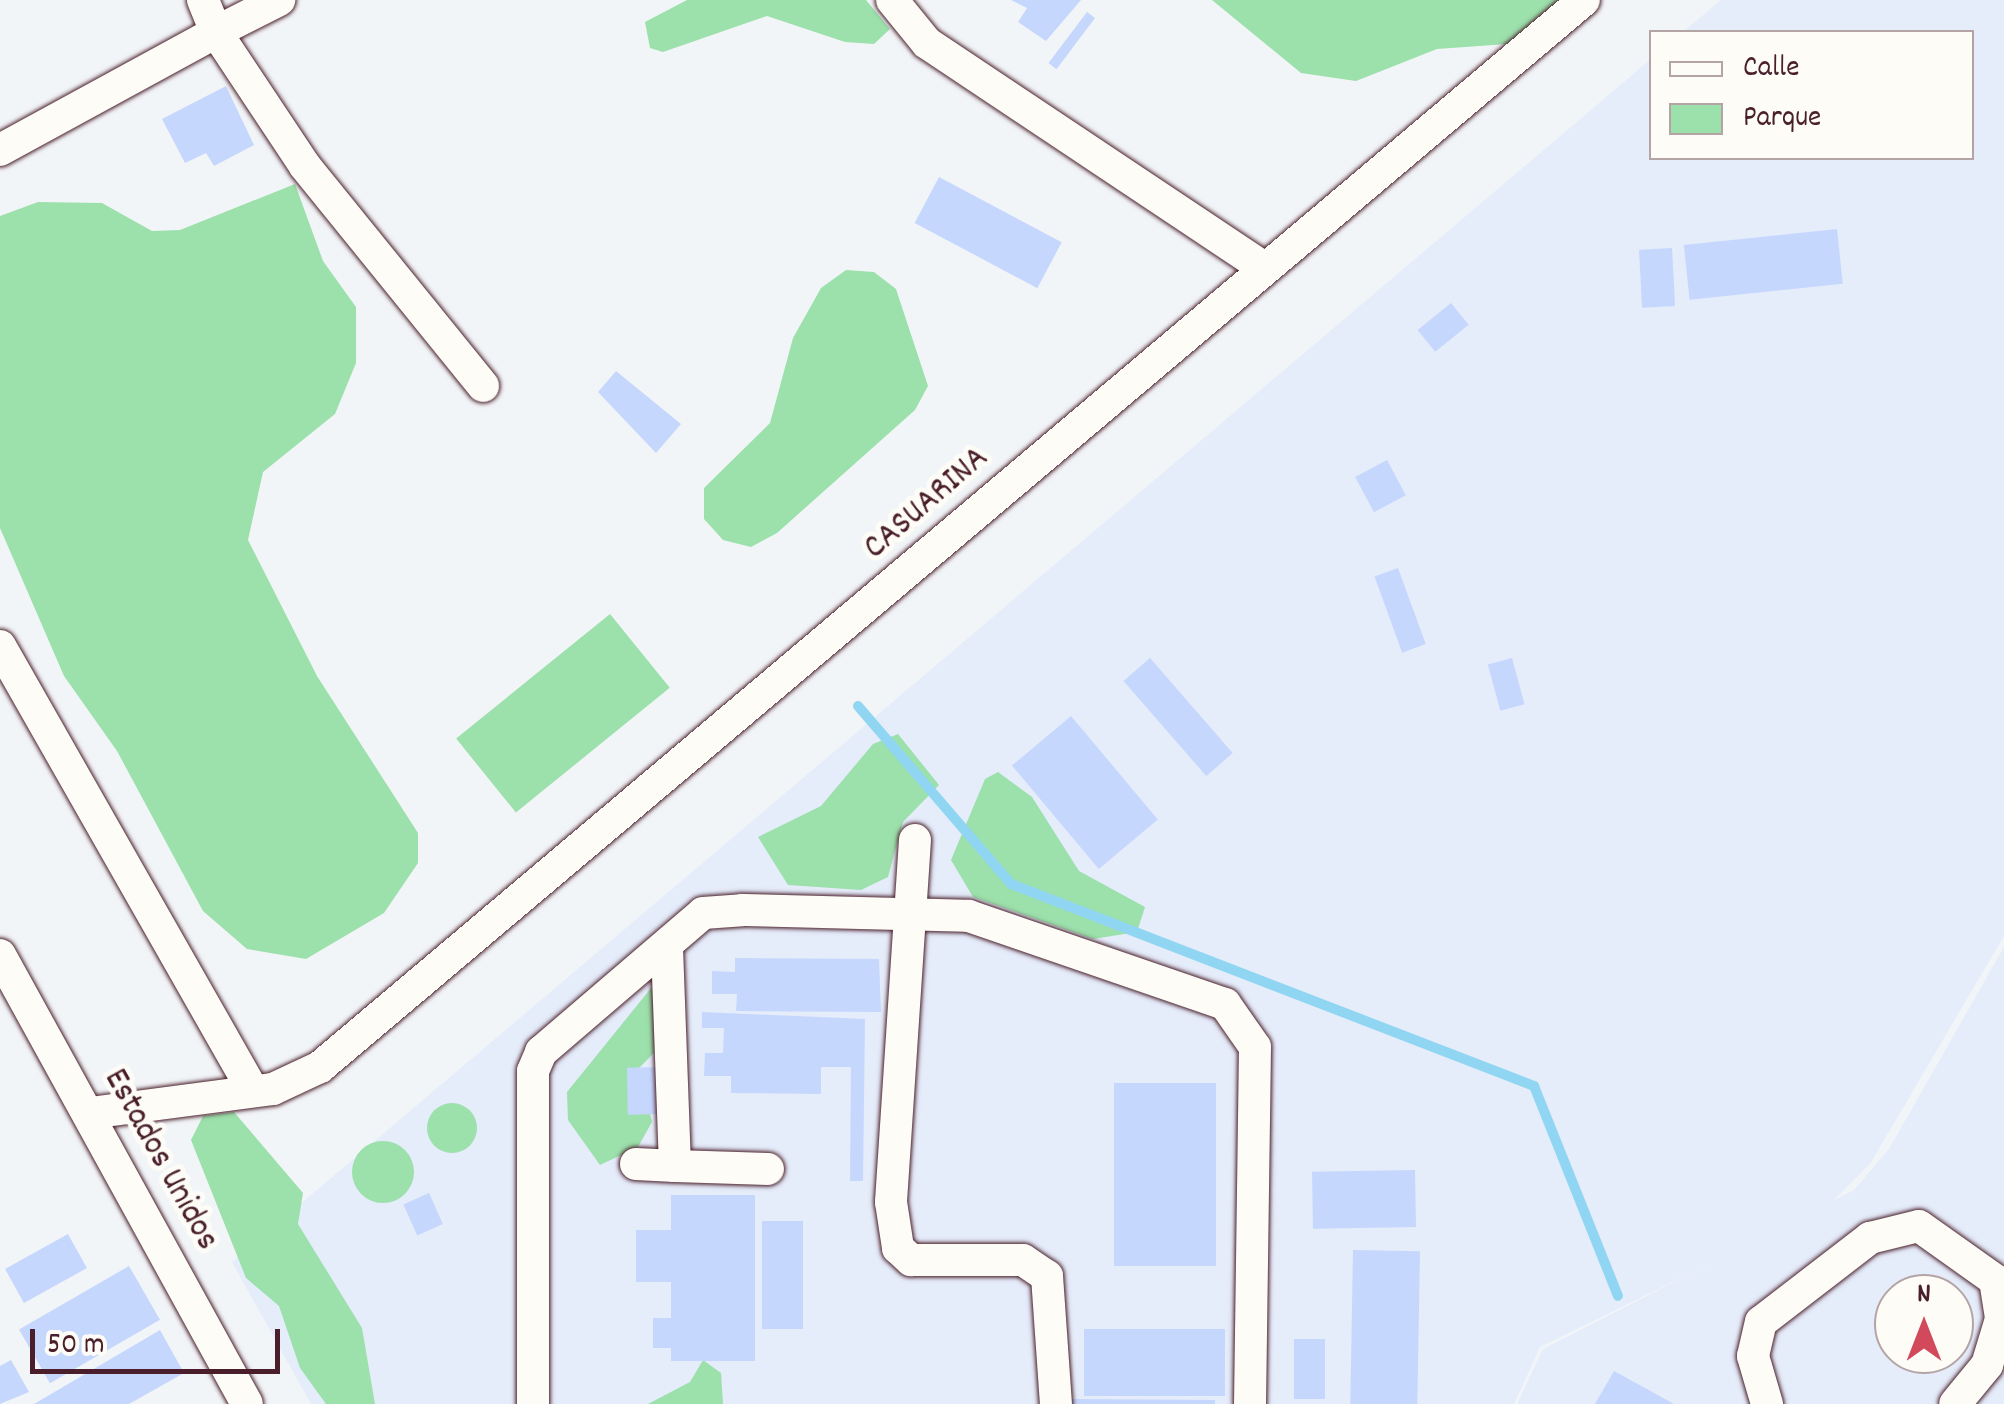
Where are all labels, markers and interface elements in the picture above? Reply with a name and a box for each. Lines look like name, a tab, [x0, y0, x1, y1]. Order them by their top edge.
legend	[1649, 30, 1974, 160]
text: Calle	[1743, 48, 1799, 91]
text: Parque	[1743, 98, 1821, 141]
street label: CASUARINA	[856, 438, 998, 570]
street label: Estados Unidos	[93, 1062, 227, 1258]
north arrow	[1874, 1274, 1974, 1374]
text: N	[1917, 1276, 1931, 1316]
scale bar	[35, 1309, 285, 1371]
text: 50 m	[47, 1325, 105, 1368]

